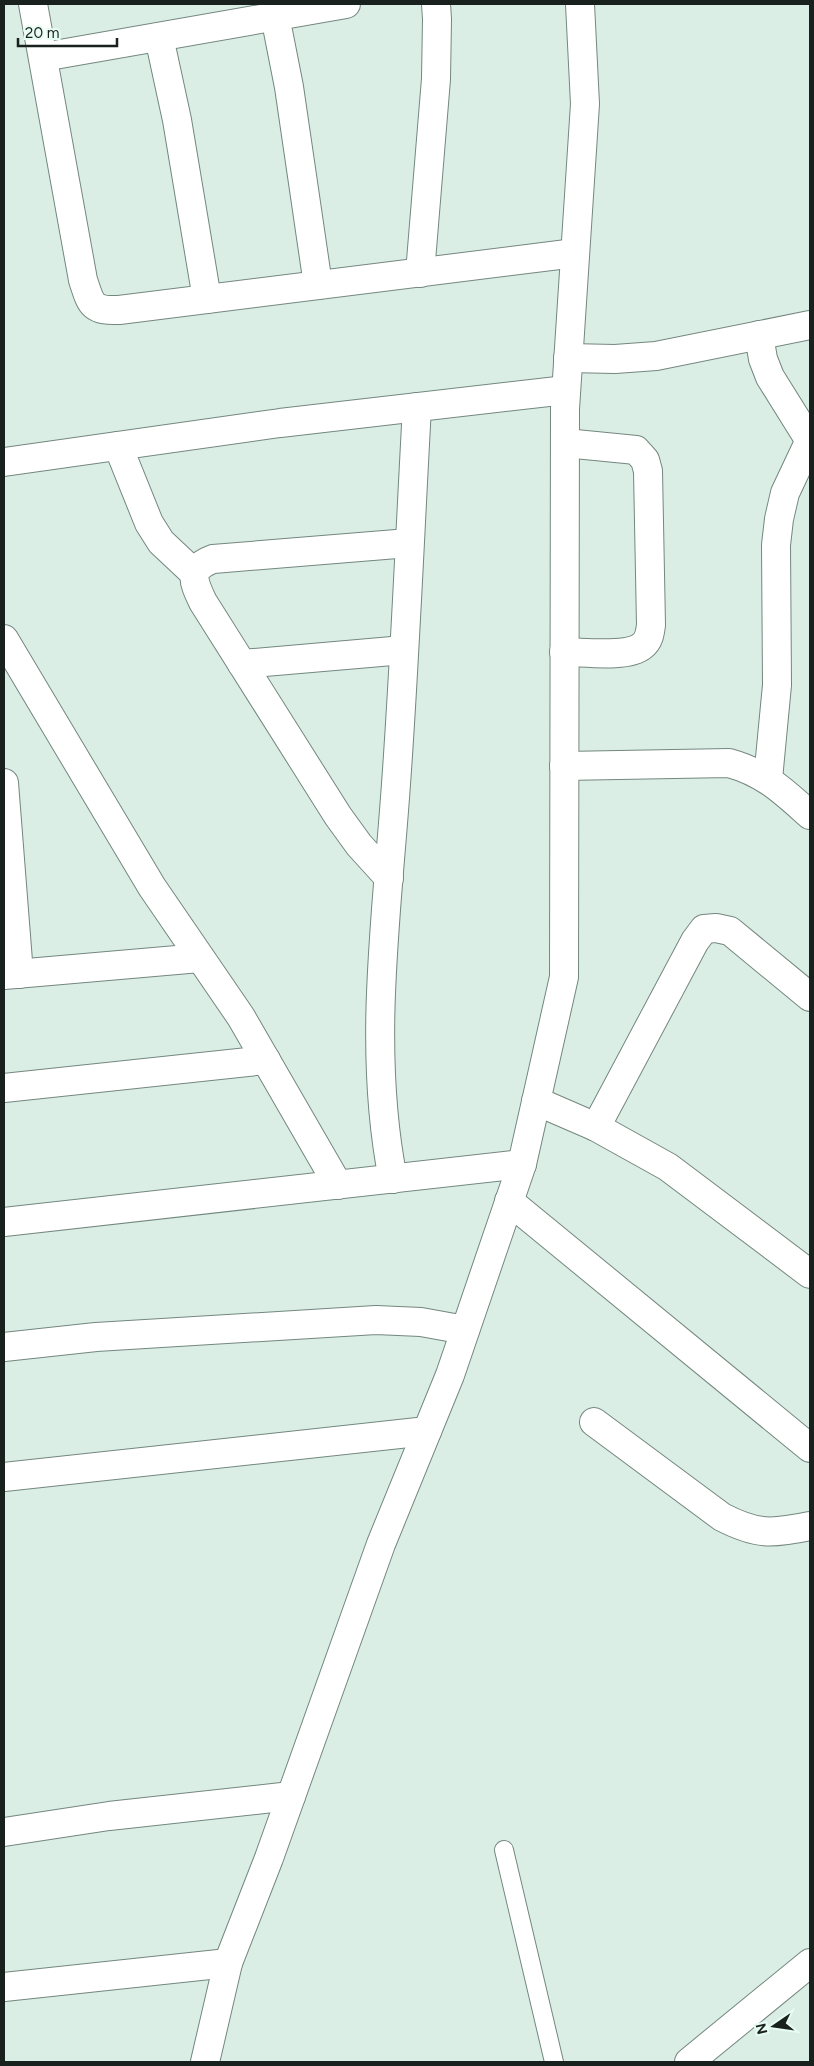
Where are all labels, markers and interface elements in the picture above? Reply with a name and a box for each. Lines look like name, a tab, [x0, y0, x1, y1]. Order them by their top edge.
scale bar	[18, 15, 116, 47]
text: 20 m	[25, 24, 59, 42]
north arrow	[749, 2001, 799, 2051]
text: N	[752, 2022, 771, 2036]

